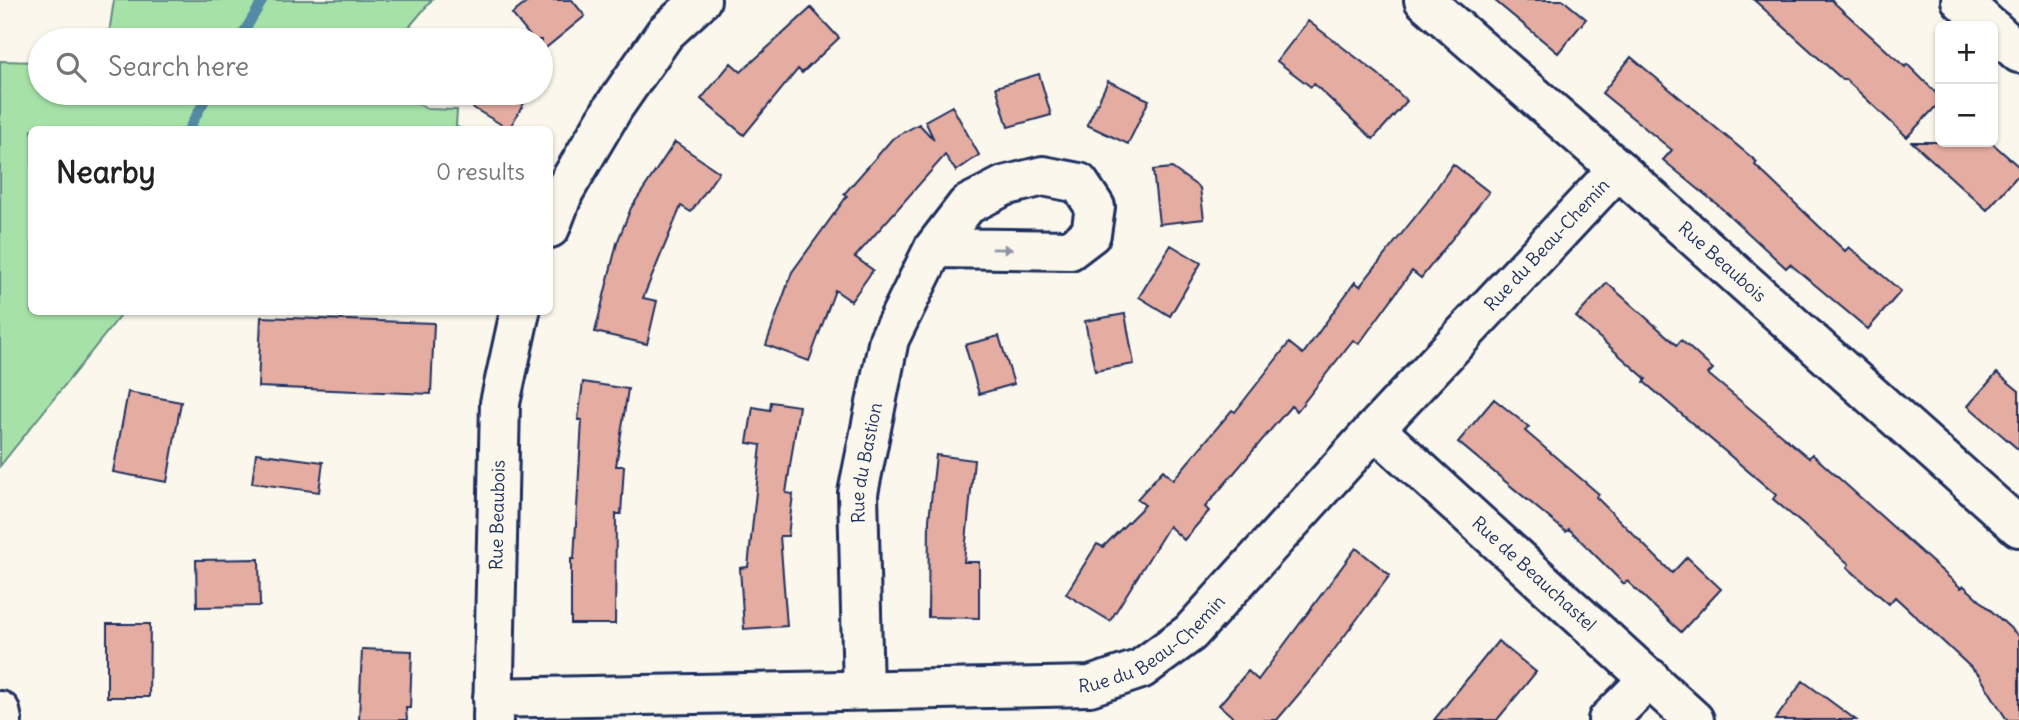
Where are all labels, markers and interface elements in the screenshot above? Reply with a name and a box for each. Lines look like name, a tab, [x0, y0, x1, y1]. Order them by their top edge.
map controls	[1935, 21, 1998, 147]
button: +	[1935, 21, 1998, 84]
search box	[28, 28, 553, 105]
icon: search	[52, 48, 90, 86]
text: Search here	[108, 50, 249, 83]
button: −	[1935, 84, 1998, 147]
text: Nearby	[56, 153, 156, 191]
text: 0 results	[436, 157, 525, 186]
street label: Rue du Beau-Chemin	[1479, 174, 1614, 316]
street label: Rue Beaubois	[1674, 216, 1771, 307]
one-way arrow	[991, 243, 1013, 255]
street label: Rue du Bastion	[846, 400, 887, 523]
street label: Rue Beaubois	[484, 460, 510, 570]
street label: Rue de Beauchastel	[1467, 511, 1601, 636]
street label: Rue du Beau-Chemin	[1078, 590, 1230, 697]

